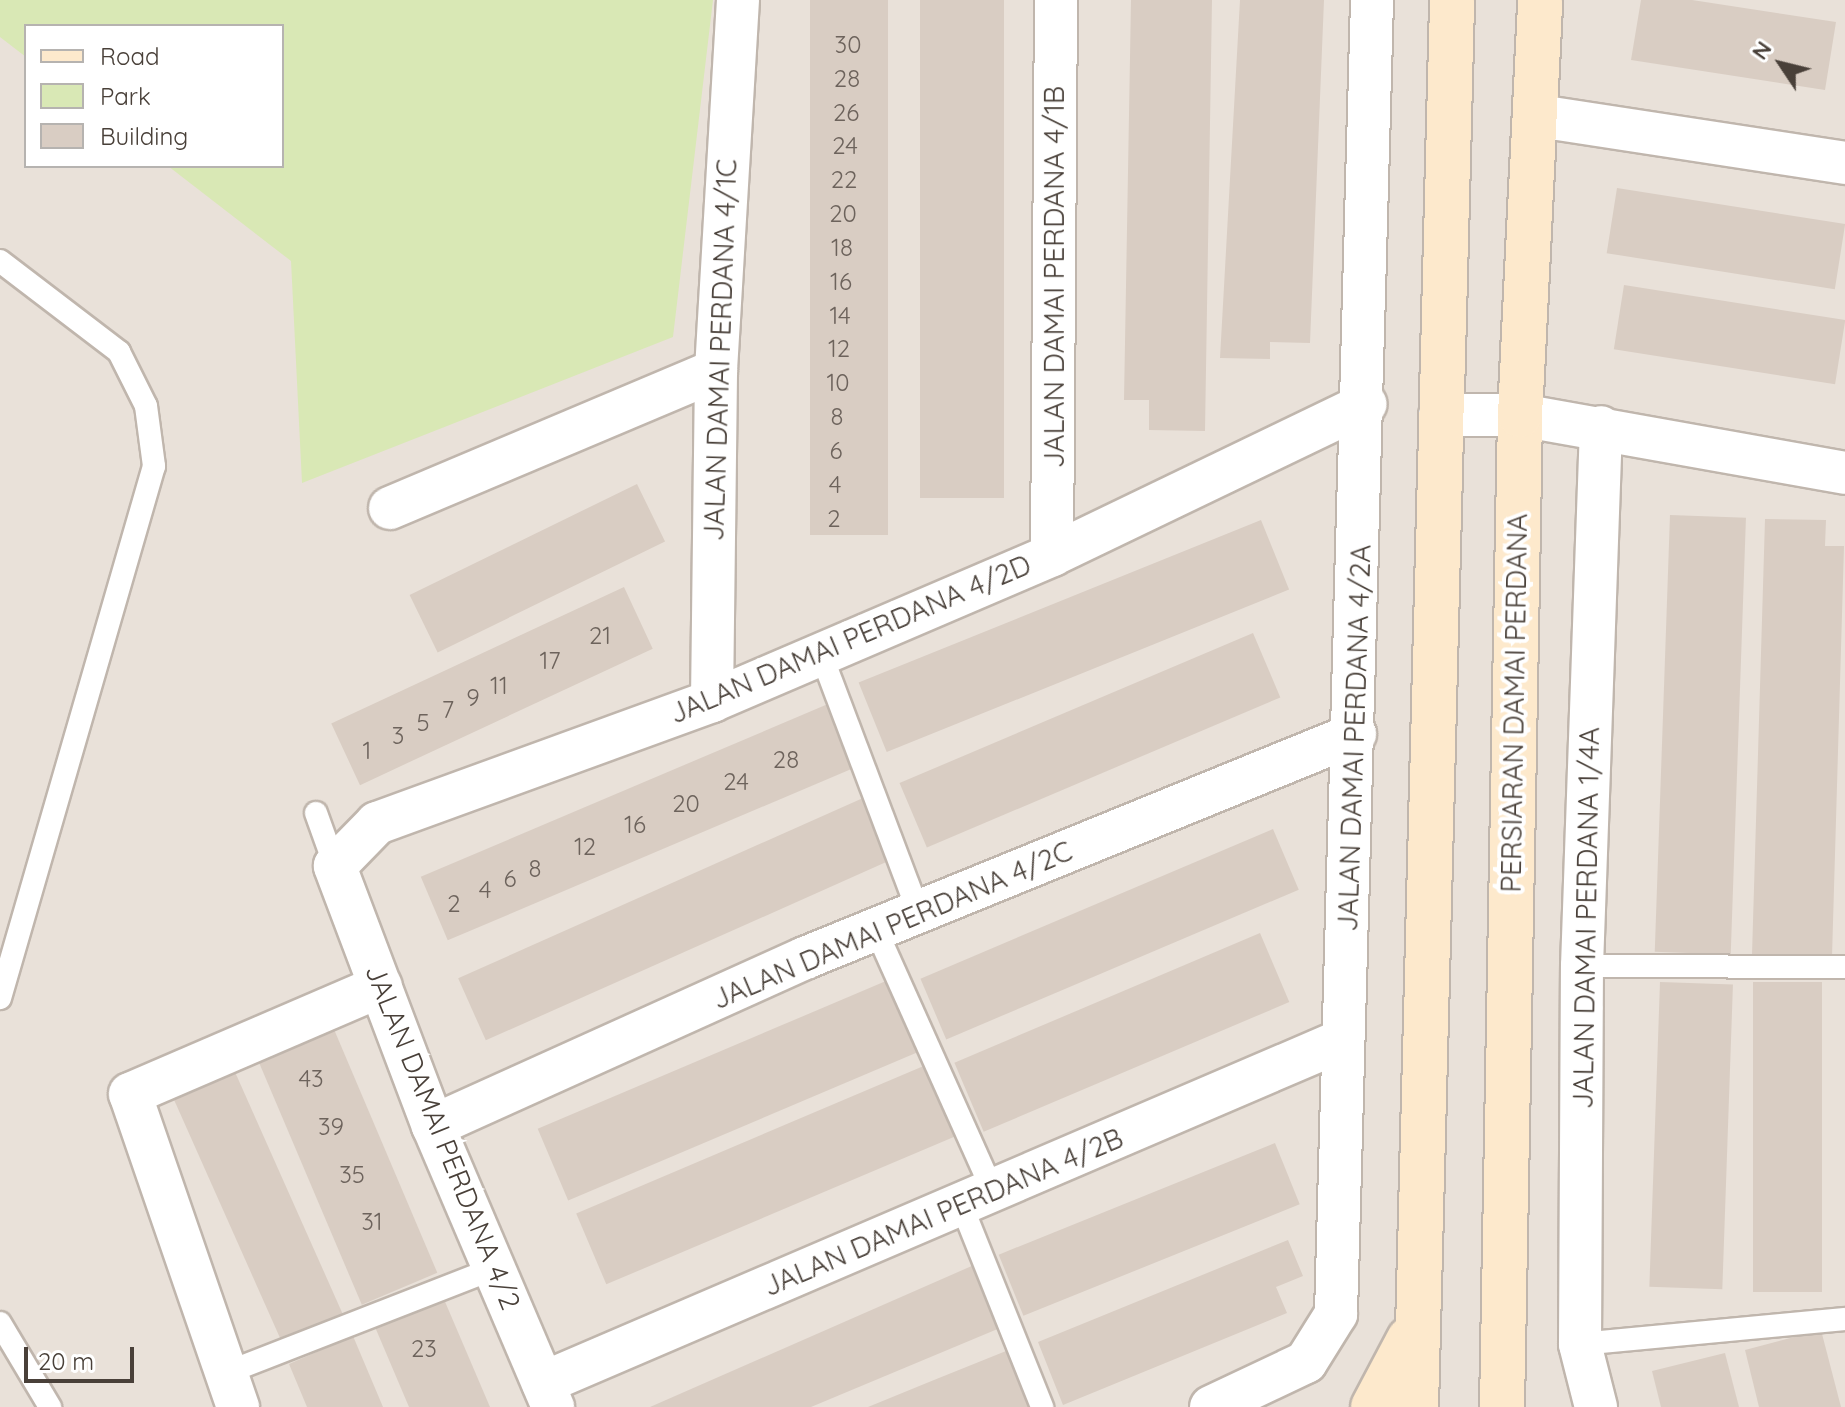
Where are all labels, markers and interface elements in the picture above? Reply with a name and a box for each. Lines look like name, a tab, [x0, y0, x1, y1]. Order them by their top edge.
legend	[24, 24, 284, 168]
north arrow	[1741, 24, 1821, 104]
house number: 30	[835, 31, 861, 59]
text: N	[1745, 36, 1777, 65]
text: Road	[100, 41, 160, 71]
house number: 28	[834, 65, 860, 93]
text: Park	[100, 81, 151, 111]
street label: JALAN DAMAI PERDANA 4/1B	[1037, 86, 1071, 468]
house number: 26	[833, 99, 859, 127]
text: Building	[100, 121, 188, 151]
house number: 24	[832, 132, 858, 160]
street label: JALAN DAMAI PERDANA 4/1C	[697, 158, 743, 542]
house number: 22	[831, 166, 857, 194]
house number: 20	[829, 200, 857, 228]
house number: 18	[831, 234, 853, 262]
house number: 16	[830, 268, 852, 296]
house number: 14	[829, 302, 851, 330]
house number: 12	[828, 335, 850, 363]
house number: 10	[826, 369, 850, 397]
house number: 8	[831, 403, 843, 431]
house number: 6	[830, 437, 842, 465]
house number: 4	[829, 471, 841, 499]
house number: 2	[827, 505, 841, 533]
street label: PERSIARAN DAMAI PERDANA	[1494, 513, 1534, 893]
street label: JALAN DAMAI PERDANA 4/2A	[1330, 544, 1378, 932]
street label: JALAN DAMAI PERDANA 4/2D	[664, 547, 1036, 731]
house number: 21	[589, 622, 611, 650]
house number: 17	[539, 647, 561, 675]
house number: 11	[490, 672, 508, 700]
house number: 9	[466, 684, 480, 712]
house number: 7	[442, 696, 454, 724]
house number: 5	[416, 709, 430, 737]
house number: 3	[392, 722, 404, 750]
street label: JALAN DAMAI PERDANA 1/4A	[1566, 727, 1606, 1109]
house number: 1	[363, 737, 371, 765]
house number: 28	[773, 746, 799, 774]
house number: 24	[723, 768, 749, 796]
house number: 20	[672, 790, 700, 818]
house number: 16	[624, 811, 646, 839]
house number: 12	[574, 833, 596, 861]
street label: JALAN DAMAI PERDANA 4/2C	[707, 834, 1077, 1016]
house number: 8	[529, 855, 541, 883]
house number: 6	[504, 865, 516, 893]
house number: 4	[479, 876, 491, 904]
house number: 2	[447, 890, 461, 918]
street label: JALAN DAMAI PERDANA 4/2	[358, 960, 528, 1314]
house number: 43	[298, 1065, 324, 1093]
house number: 39	[318, 1113, 344, 1141]
street label: JALAN DAMAI PERDANA 4/2B	[758, 1121, 1128, 1303]
house number: 35	[339, 1161, 365, 1189]
house number: 31	[361, 1208, 383, 1236]
scale bar	[28, 1331, 138, 1381]
house number: 23	[411, 1335, 437, 1363]
text: 20 m	[38, 1346, 94, 1376]

